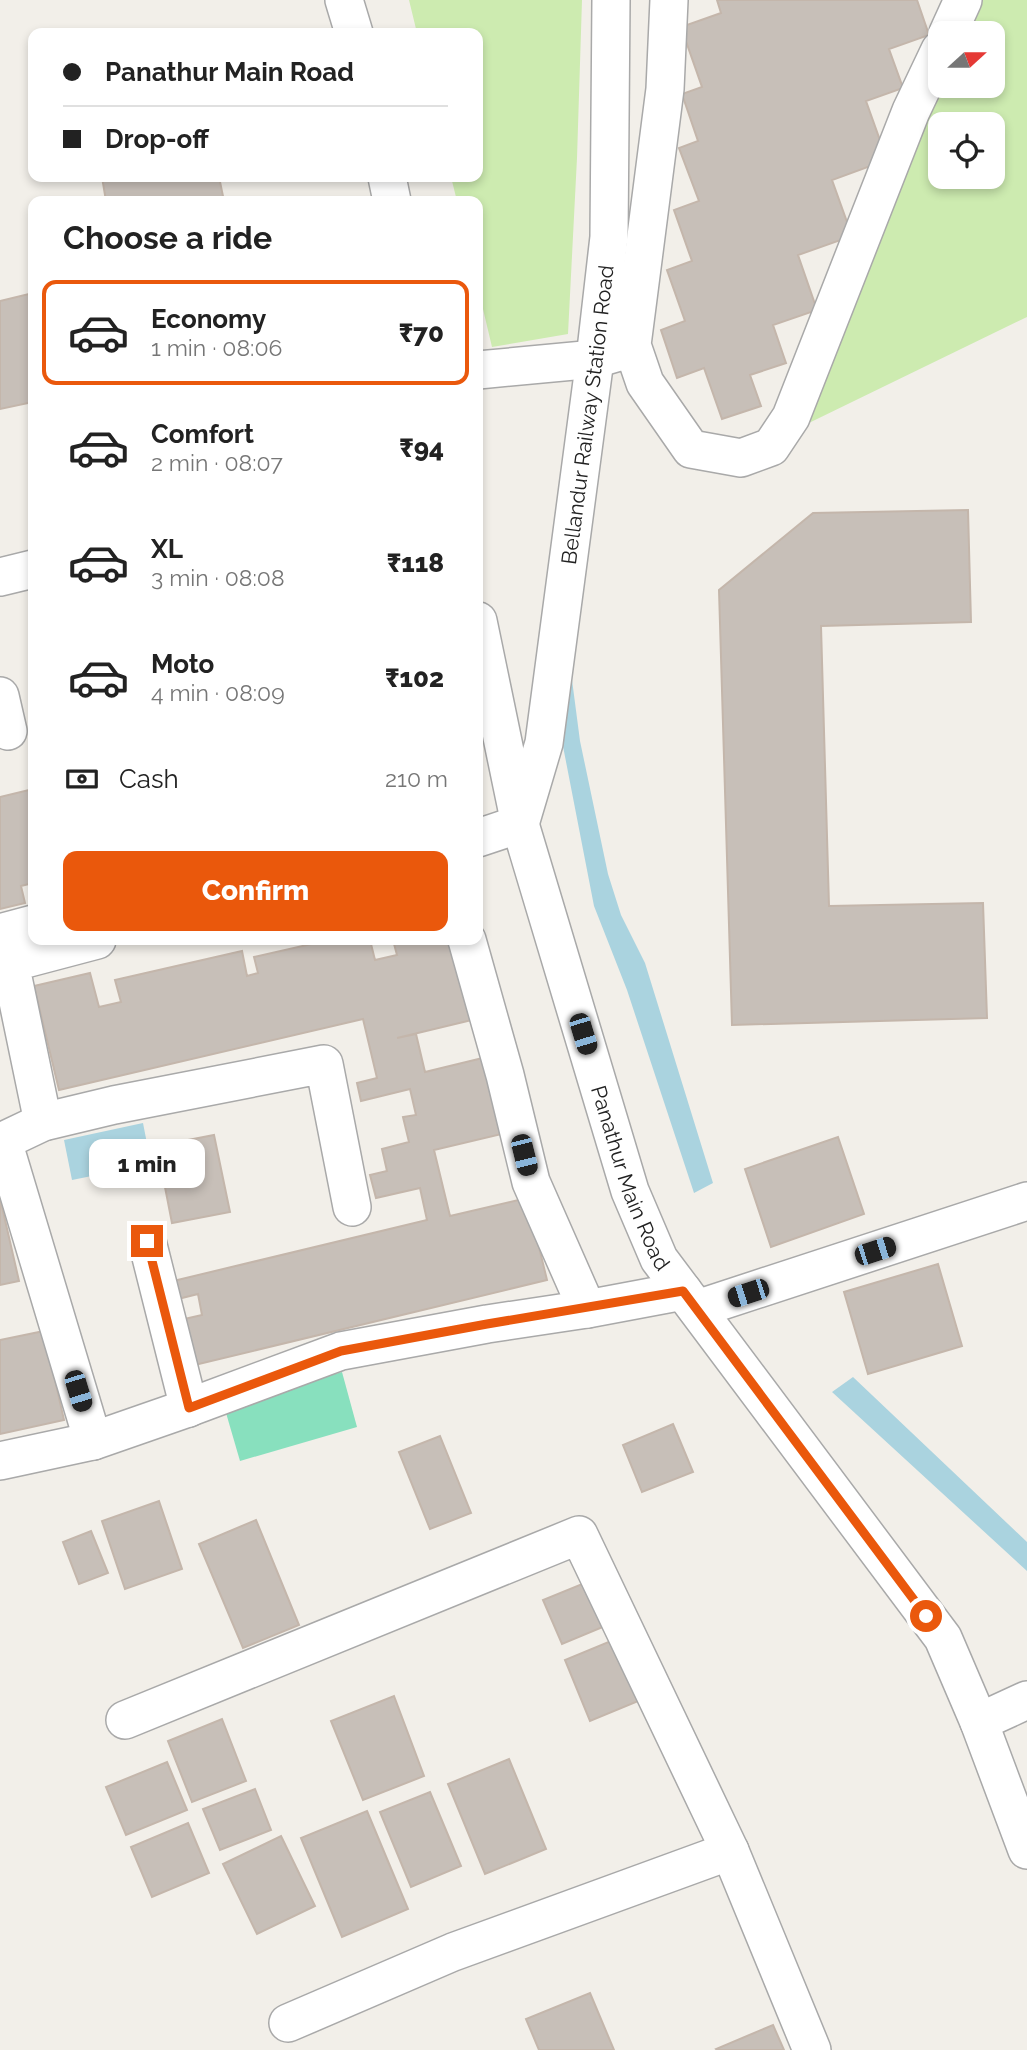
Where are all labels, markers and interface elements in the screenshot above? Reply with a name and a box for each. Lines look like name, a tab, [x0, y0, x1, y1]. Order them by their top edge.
north arrow	[928, 21, 1004, 98]
map controls	[928, 21, 1005, 189]
text: Panathur Main Road	[105, 57, 354, 87]
button: locate	[928, 112, 1005, 189]
text: Drop-off	[105, 124, 209, 154]
text: Choose a ride	[63, 219, 272, 256]
street label: Bellandur Railway Station Road	[555, 264, 618, 566]
icon: car	[67, 301, 130, 364]
text: Economy	[151, 304, 266, 334]
text: ₹70	[399, 318, 444, 348]
text: 1 min · 08:06	[151, 334, 282, 361]
icon: car	[67, 416, 130, 479]
text: Comfort	[151, 419, 254, 449]
text: ₹94	[399, 433, 444, 463]
text: 2 min · 08:07	[151, 449, 283, 476]
icon: car	[67, 531, 130, 594]
text: XL	[151, 534, 183, 564]
text: ₹118	[387, 548, 444, 578]
text: 3 min · 08:08	[151, 564, 285, 591]
icon: car	[67, 646, 130, 709]
text: Moto	[151, 649, 214, 679]
text: ₹102	[385, 663, 444, 693]
text: 4 min · 08:09	[151, 679, 285, 706]
icon: cash	[63, 760, 101, 798]
text: Cash	[119, 764, 179, 794]
text: 210 m	[385, 765, 448, 792]
button: Confirm	[63, 851, 448, 931]
car	[567, 1011, 600, 1057]
street label: Panathur Main Road	[587, 1082, 676, 1275]
car	[509, 1132, 540, 1178]
callout: 1 min	[89, 1140, 205, 1188]
text: 1 min	[117, 1150, 177, 1177]
route end	[131, 1225, 163, 1257]
car	[852, 1235, 899, 1267]
car	[725, 1277, 772, 1309]
car	[62, 1368, 95, 1414]
route start	[910, 1600, 942, 1632]

